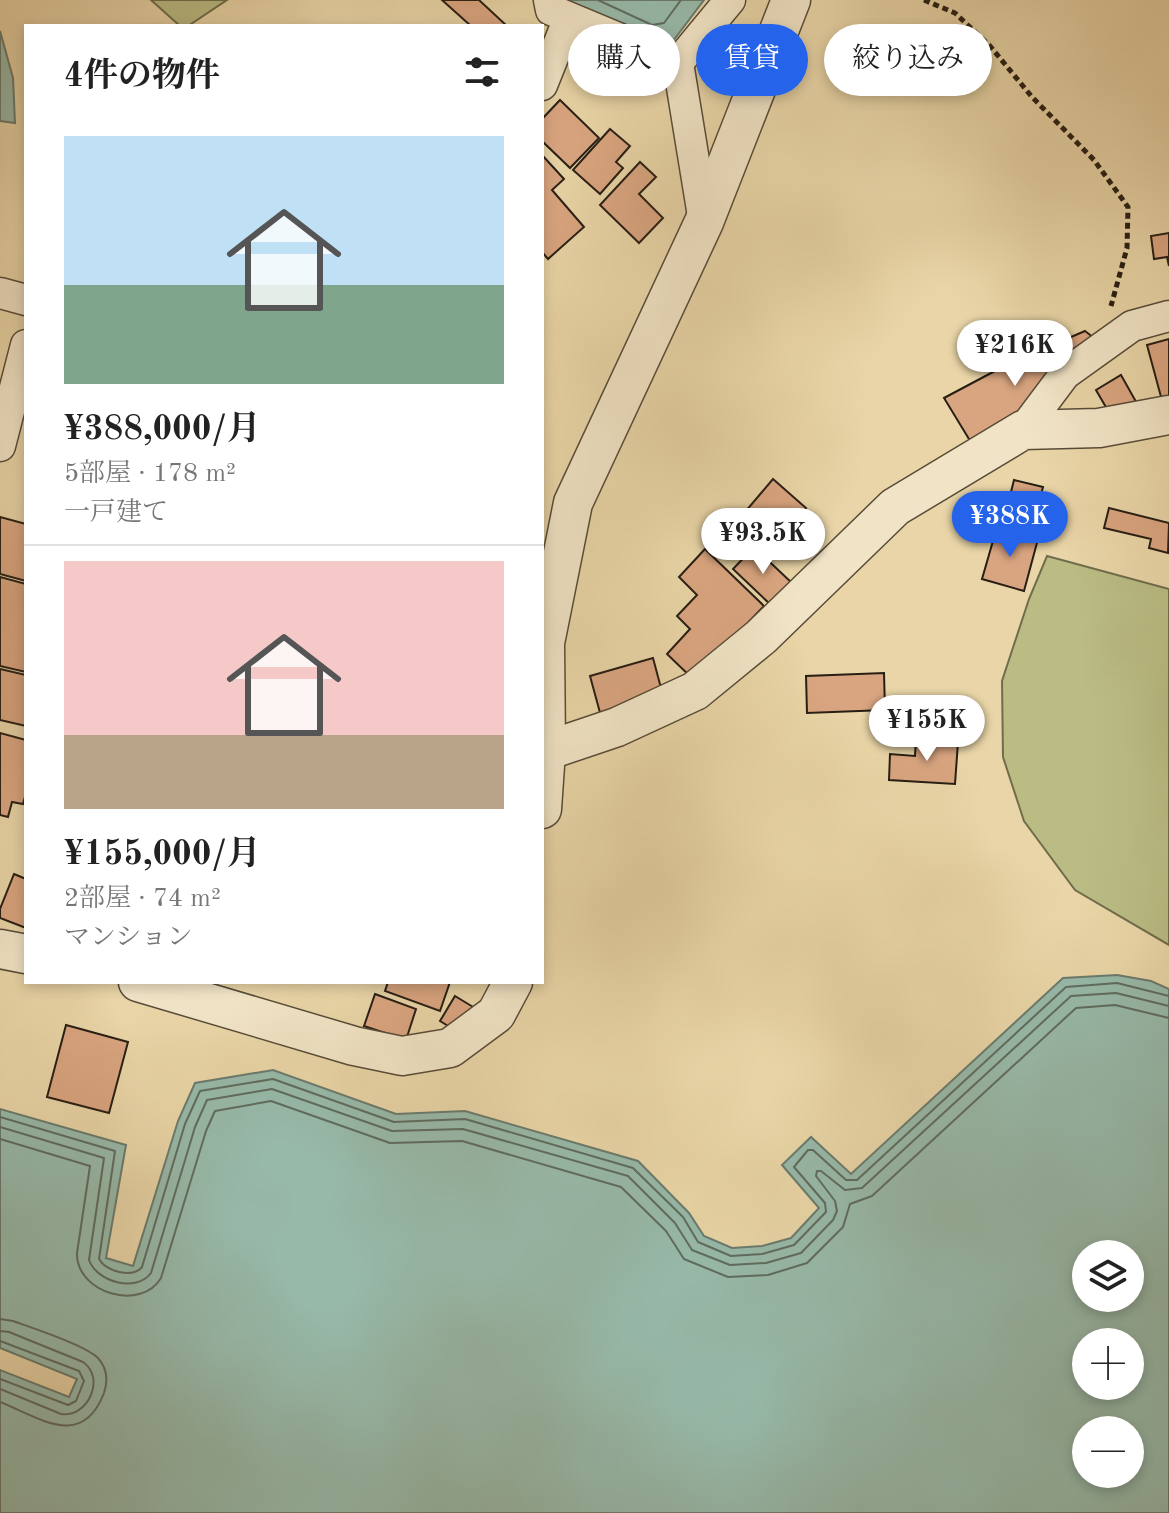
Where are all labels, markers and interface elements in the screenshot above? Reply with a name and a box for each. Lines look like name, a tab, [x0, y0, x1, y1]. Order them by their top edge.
chip: 購入	[568, 24, 680, 96]
chip: 賃貸	[696, 24, 808, 96]
chip: 絞り込み	[824, 24, 992, 96]
icon: filters	[460, 50, 504, 94]
text: 4件の物件	[64, 60, 220, 94]
icon: home	[212, 188, 356, 332]
pin: ¥216K	[959, 320, 1071, 388]
text: ¥216K	[975, 333, 1055, 359]
text: ¥388,000/月	[64, 413, 261, 447]
text: 5部屋 · 178 m²	[64, 461, 236, 487]
pin: ¥388K	[954, 491, 1066, 559]
text: 一戸建て	[64, 500, 168, 526]
text: ¥388K	[970, 504, 1050, 530]
pin: ¥93.5K	[698, 508, 828, 576]
text: ¥93.5K	[719, 521, 807, 547]
icon: home	[212, 613, 356, 757]
pin: ¥155K	[871, 695, 983, 763]
text: ¥155K	[887, 708, 967, 734]
text: ¥155,000/月	[64, 838, 261, 872]
text: 2部屋 · 74 m²	[64, 886, 221, 912]
text: マンション	[64, 925, 193, 951]
map controls	[1072, 1240, 1144, 1488]
button: layers	[1072, 1240, 1144, 1312]
button: +	[1072, 1328, 1144, 1400]
button: −	[1072, 1416, 1144, 1488]

